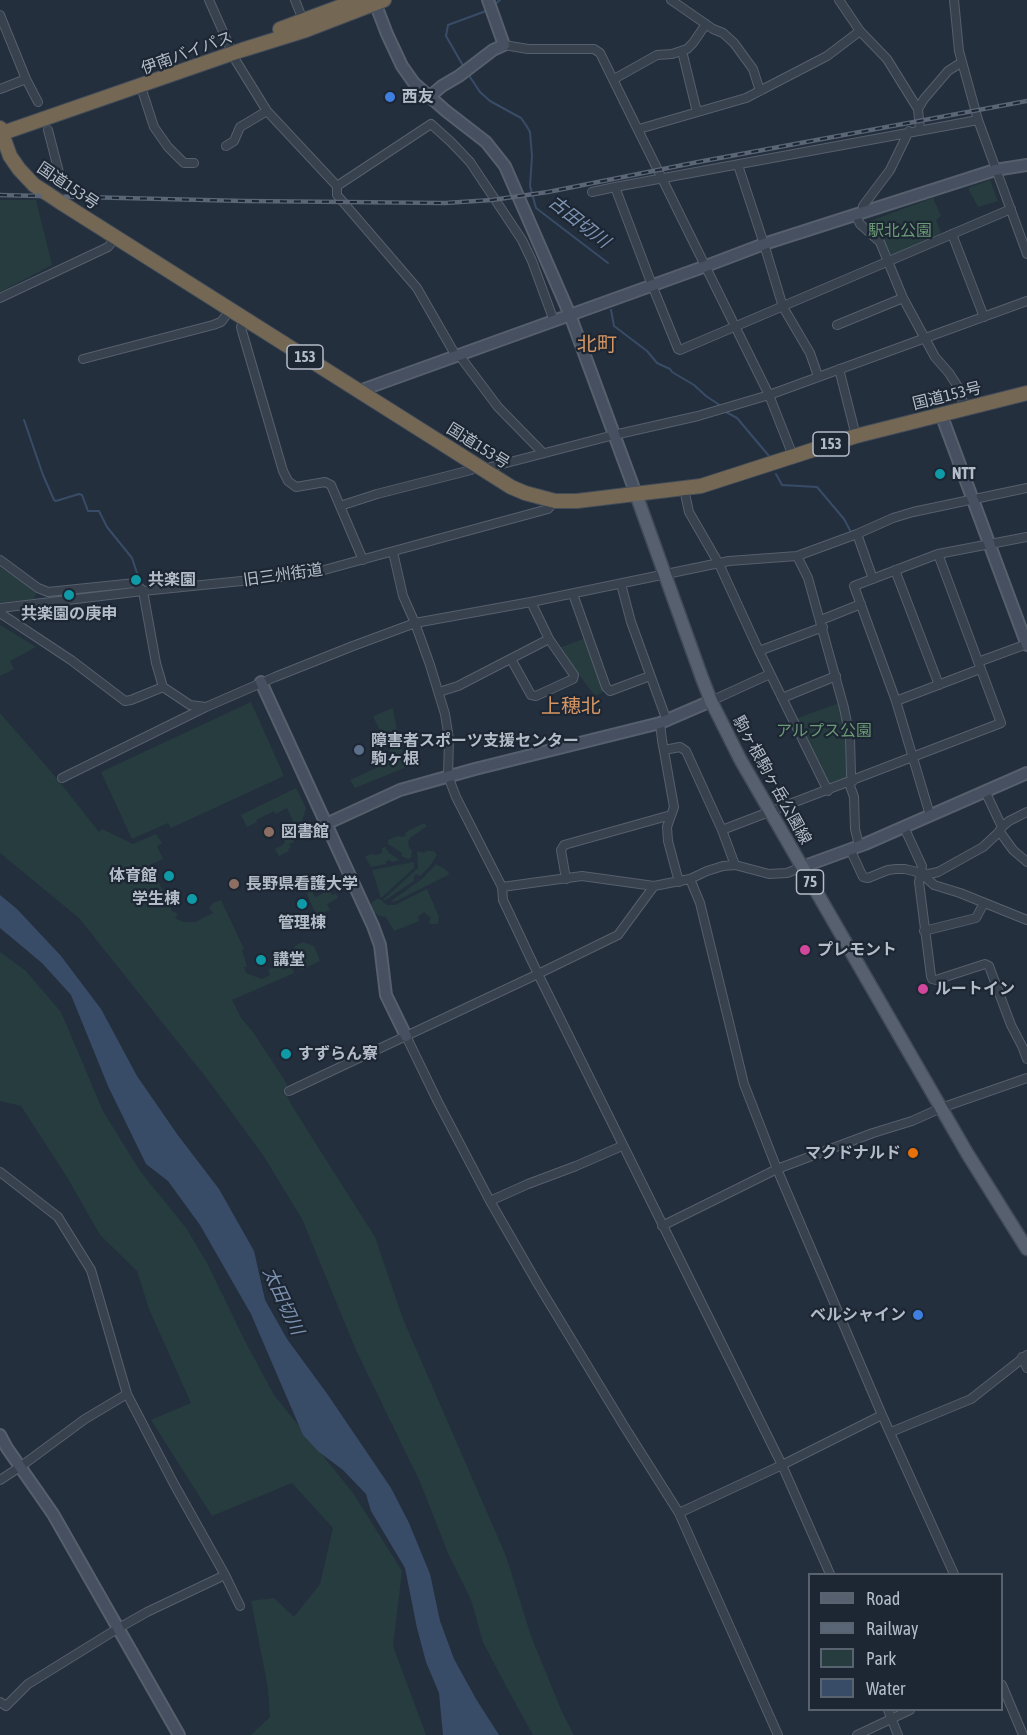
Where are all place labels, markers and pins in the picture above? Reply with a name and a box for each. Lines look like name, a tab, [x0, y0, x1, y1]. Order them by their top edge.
place label: 西友	[402, 87, 434, 107]
marker: 西友	[383, 90, 397, 104]
place label: NTT	[952, 464, 975, 484]
marker: NTT	[933, 467, 947, 481]
place label: 共楽園	[148, 570, 196, 590]
marker: 共楽園	[129, 573, 143, 587]
marker: 共楽園の庚申	[62, 588, 76, 602]
place label: 共楽園の庚申	[21, 604, 117, 624]
place label: 障害者スポーツ支援センター 駒ヶ根	[371, 731, 579, 769]
marker: 障害者スポーツ支援センター 駒ヶ根	[352, 743, 366, 757]
place label: 図書館	[281, 822, 329, 842]
marker: 図書館	[262, 825, 276, 839]
place label: 体育館	[109, 866, 157, 886]
marker: 体育館	[162, 869, 176, 883]
place label: 長野県看護大学	[246, 874, 358, 894]
marker: 長野県看護大学	[227, 877, 241, 891]
place label: 学生棟	[132, 889, 180, 909]
marker: 学生棟	[185, 892, 199, 906]
marker: 管理棟	[295, 897, 309, 911]
place label: 管理棟	[278, 913, 326, 933]
place label: プレモント	[817, 940, 897, 960]
marker: プレモント	[798, 943, 812, 957]
place label: 講堂	[273, 950, 305, 970]
marker: 講堂	[254, 953, 268, 967]
place label: ルートイン	[935, 979, 1015, 999]
marker: ルートイン	[916, 982, 930, 996]
place label: すずらん寮	[298, 1044, 378, 1064]
marker: すずらん寮	[279, 1047, 293, 1061]
place label: マクドナルド	[805, 1143, 901, 1163]
marker: マクドナルド	[906, 1146, 920, 1160]
place label: ベルシャイン	[810, 1305, 906, 1325]
marker: ベルシャイン	[911, 1308, 925, 1322]

